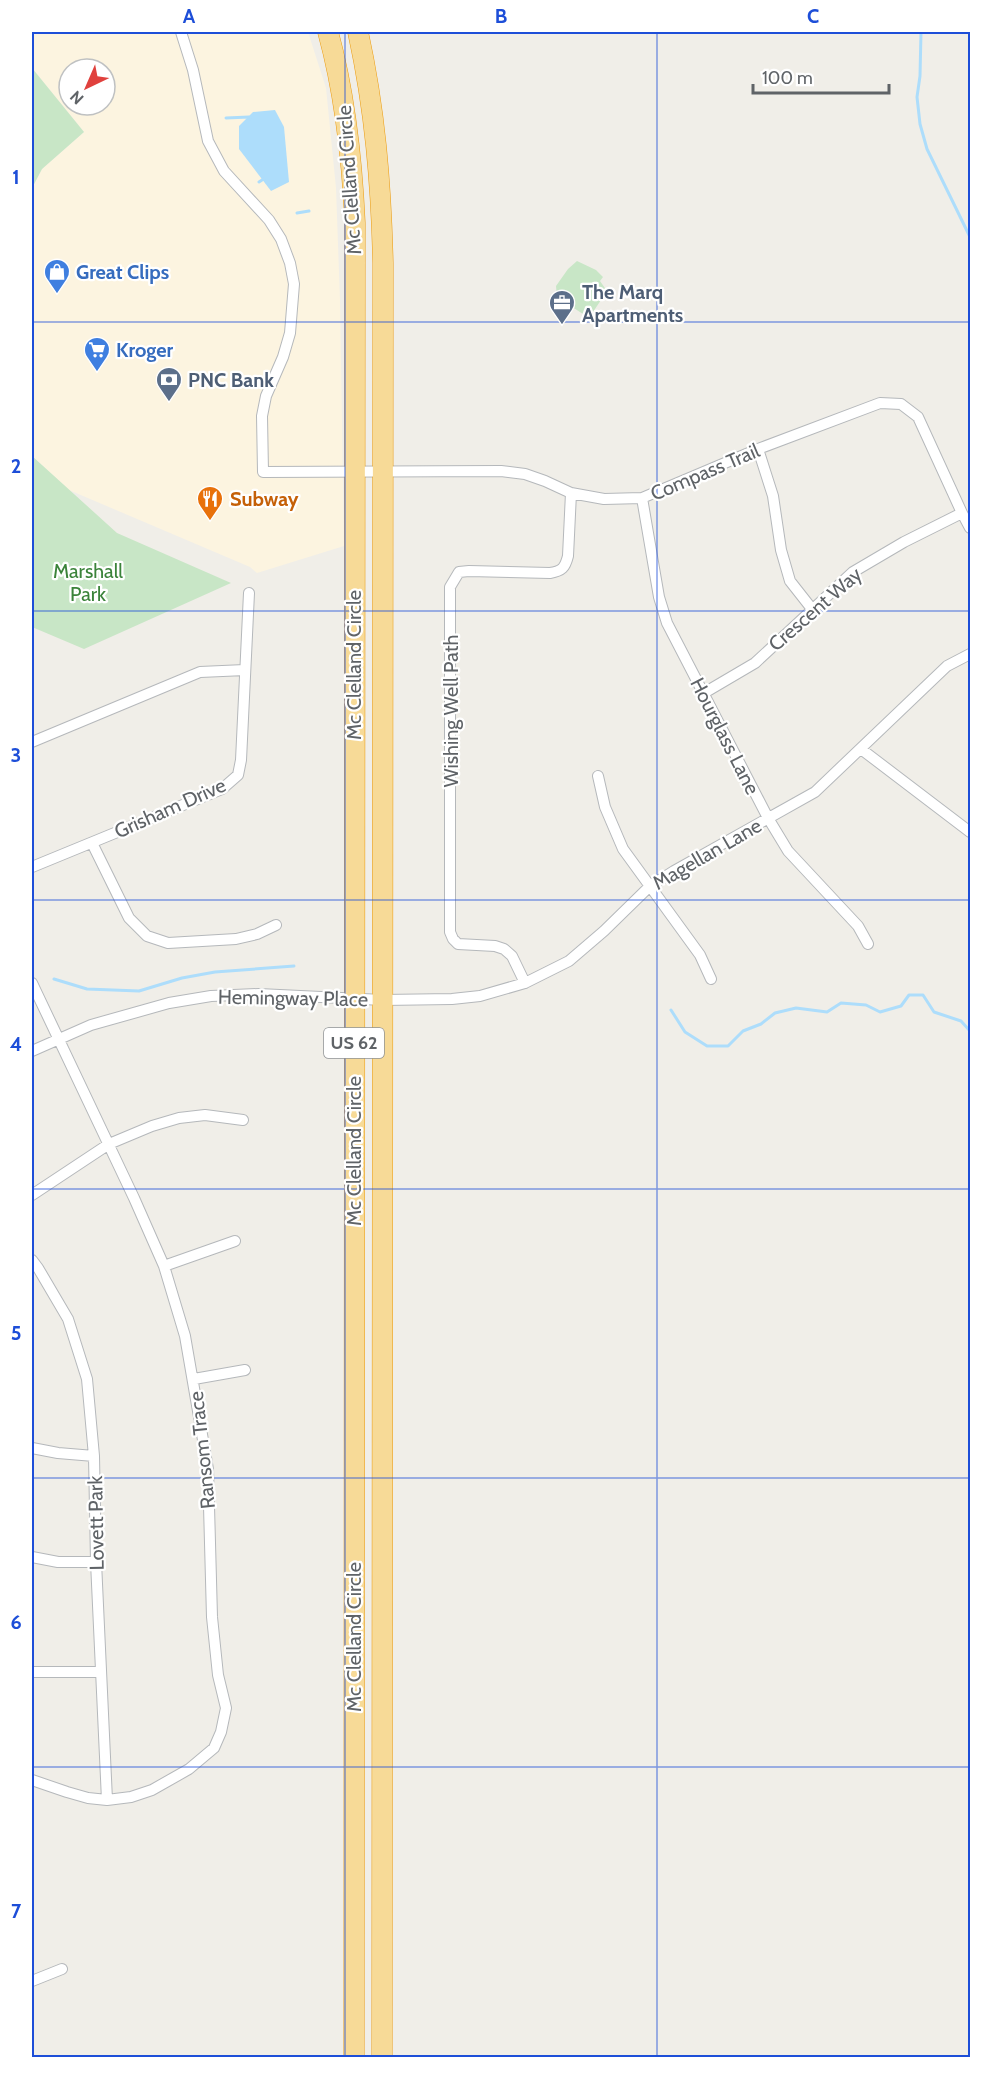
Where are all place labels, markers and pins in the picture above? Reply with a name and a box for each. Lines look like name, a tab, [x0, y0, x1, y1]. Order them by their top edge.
shop icon: Great Clips	[42, 257, 72, 295]
place label: Great Clips	[76, 260, 169, 284]
place label: The Marq Apartments	[582, 280, 683, 327]
office icon: The Marq Apartments	[547, 288, 577, 326]
supermarket icon: Kroger	[82, 335, 112, 373]
place label: Kroger	[116, 338, 174, 362]
bank icon: PNC Bank	[154, 365, 184, 403]
place label: PNC Bank	[188, 368, 274, 392]
restaurant icon: Subway	[195, 484, 225, 522]
place label: Subway	[230, 487, 299, 511]

